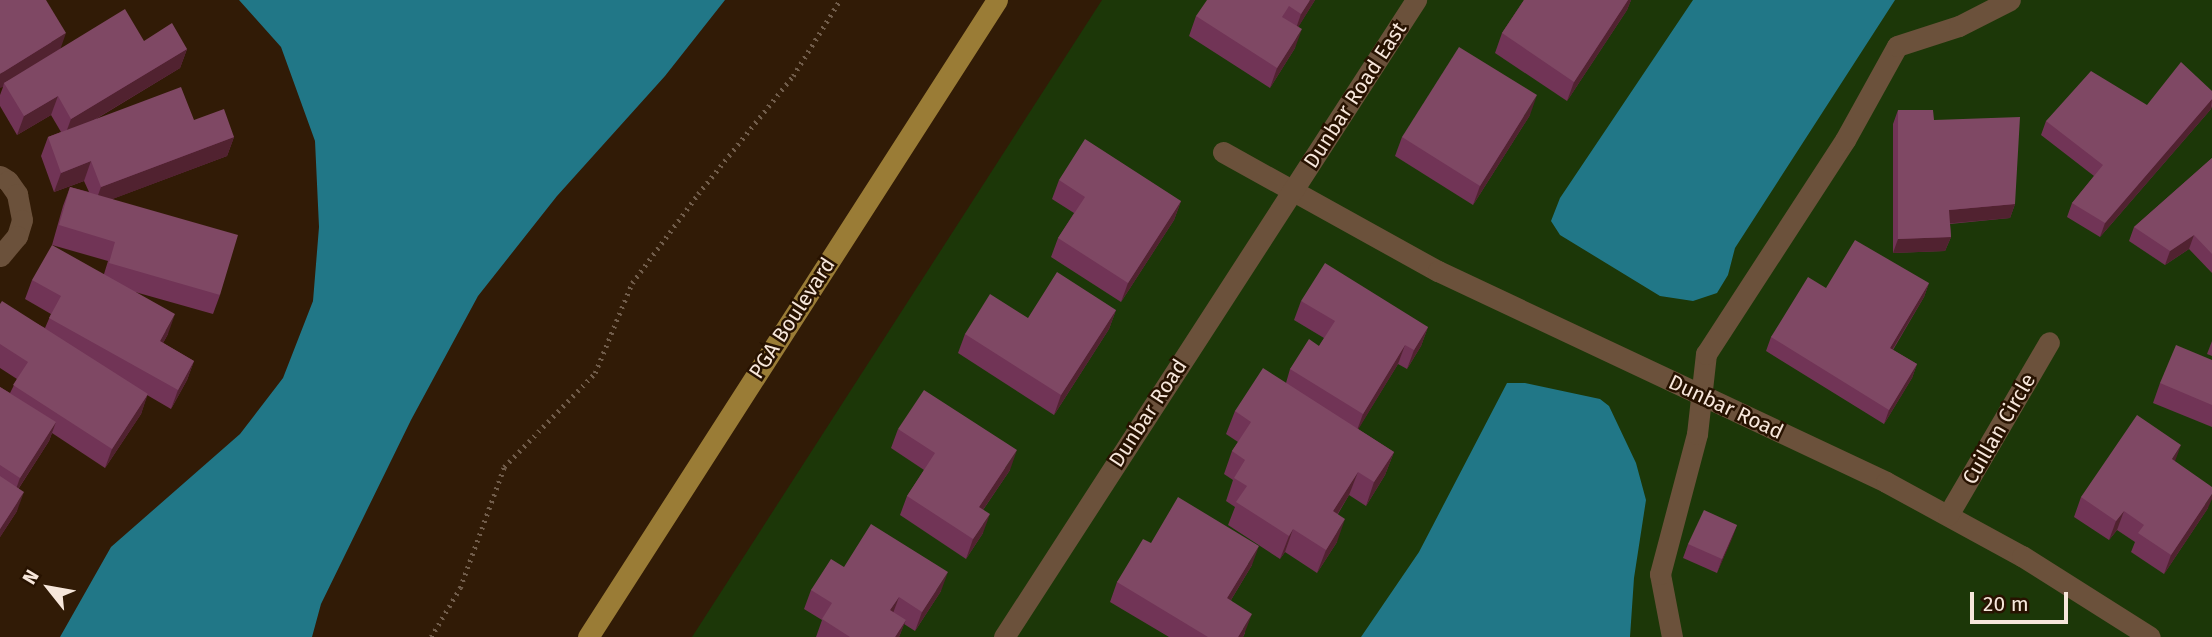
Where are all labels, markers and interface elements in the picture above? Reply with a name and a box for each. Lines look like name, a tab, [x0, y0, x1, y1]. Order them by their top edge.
street label: Dunbar Road East	[1298, 17, 1412, 173]
street label: PGA Boulevard	[744, 253, 840, 383]
street label: Dunbar Road	[1104, 354, 1192, 472]
street label: Dunbar Road	[1665, 369, 1787, 445]
street label: Cuillan Circle	[1957, 369, 2041, 489]
north arrow	[14, 553, 84, 623]
text: N	[17, 566, 44, 588]
scale bar	[1974, 578, 2072, 622]
text: 20 m	[1983, 591, 2029, 617]

